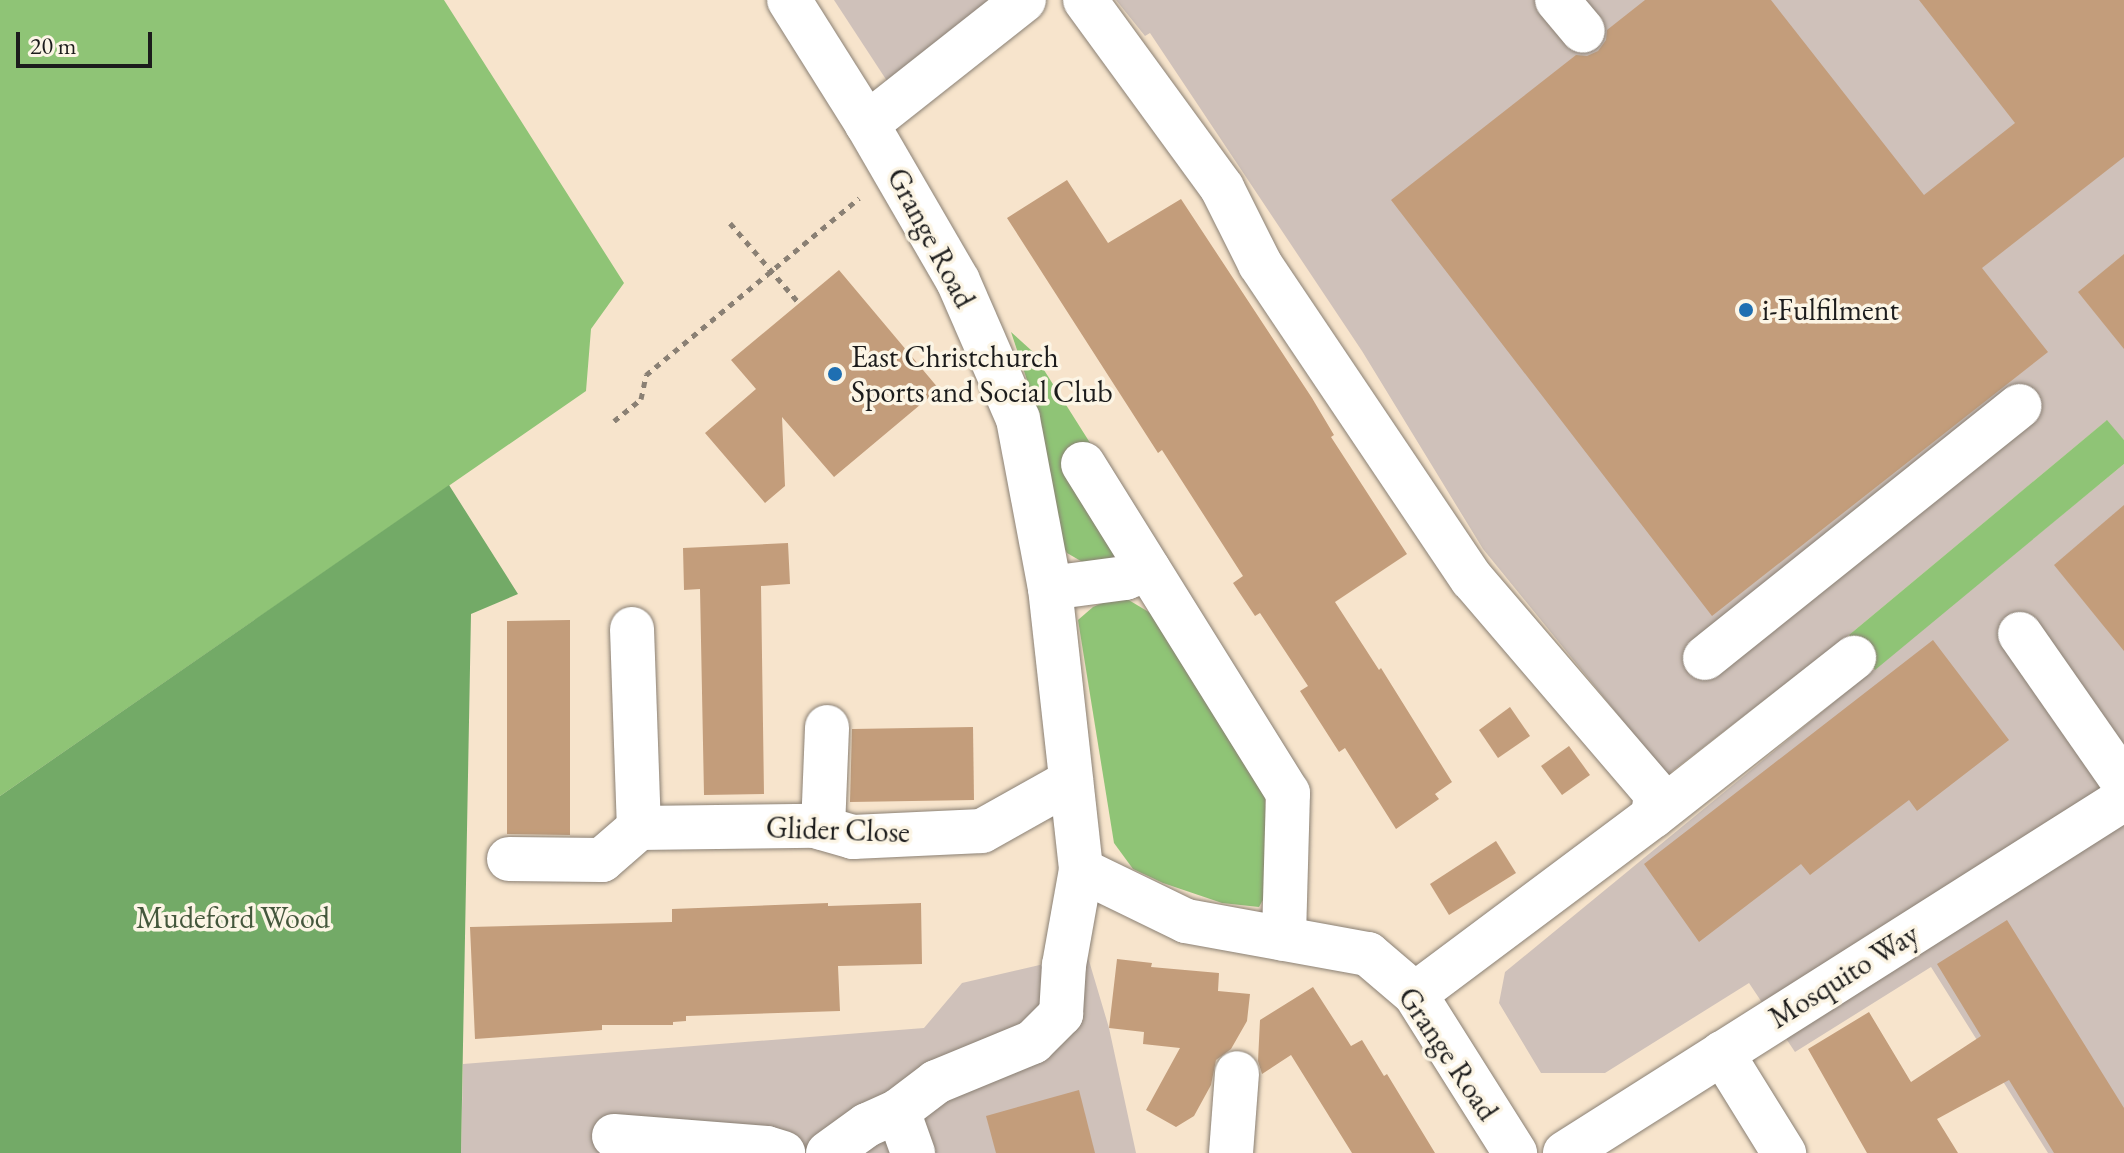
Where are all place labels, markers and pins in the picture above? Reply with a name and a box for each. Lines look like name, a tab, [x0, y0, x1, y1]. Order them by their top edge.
place label: i-Fulfilment	[1762, 292, 1899, 328]
marker: i-Fulfilment	[1737, 301, 1755, 319]
place label: East Christchurch Sports and Social Club	[851, 339, 1113, 410]
marker: East Christchurch Sports and Social Club	[826, 365, 844, 383]

